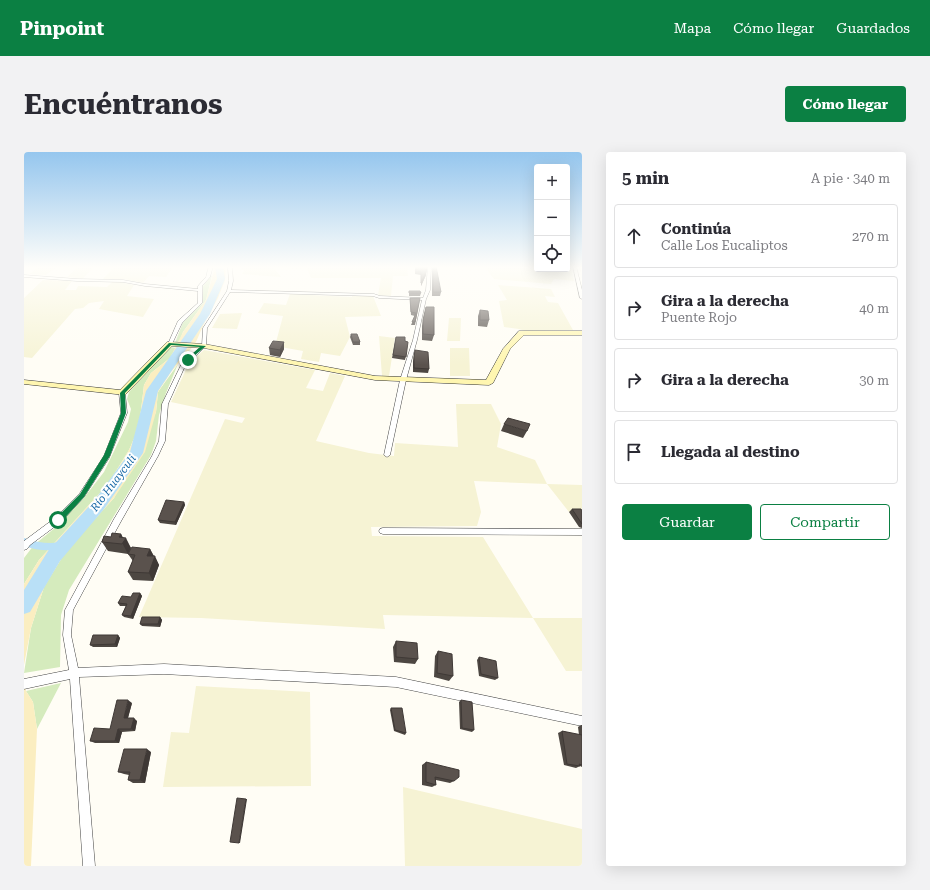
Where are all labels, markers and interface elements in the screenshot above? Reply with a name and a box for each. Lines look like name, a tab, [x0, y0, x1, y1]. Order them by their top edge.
text: Pinpoint	[20, 17, 104, 40]
text: Mapa	[674, 20, 711, 36]
text: Cómo llegar	[733, 20, 814, 36]
text: Guardados	[836, 20, 910, 36]
button: Cómo llegar	[785, 86, 906, 122]
text: Encuéntranos	[24, 88, 222, 121]
map controls	[534, 164, 570, 272]
button: +	[534, 164, 570, 200]
text: 5 min	[622, 168, 669, 188]
text: A pie · 340 m	[811, 171, 890, 186]
button: −	[534, 200, 570, 236]
text: Continúa	[661, 220, 731, 238]
icon: ahead	[623, 225, 645, 247]
text: 270 m	[852, 229, 889, 244]
button: locate	[534, 236, 570, 272]
text: Calle Los Eucaliptos	[661, 238, 788, 253]
text: Gira a la derecha	[661, 292, 789, 310]
icon: right	[623, 297, 645, 319]
text: 40 m	[859, 301, 889, 316]
text: Puente Rojo	[661, 310, 737, 325]
route end	[179, 351, 197, 369]
icon: right	[623, 369, 645, 391]
text: Gira a la derecha	[661, 371, 789, 389]
text: 30 m	[859, 373, 889, 388]
icon: arrive	[623, 441, 645, 463]
text: Llegada al destino	[661, 443, 800, 461]
water label: Río Huayculi	[87, 452, 139, 515]
button: Guardar	[622, 504, 752, 540]
button: Compartir	[760, 504, 890, 540]
route start	[49, 511, 67, 529]

